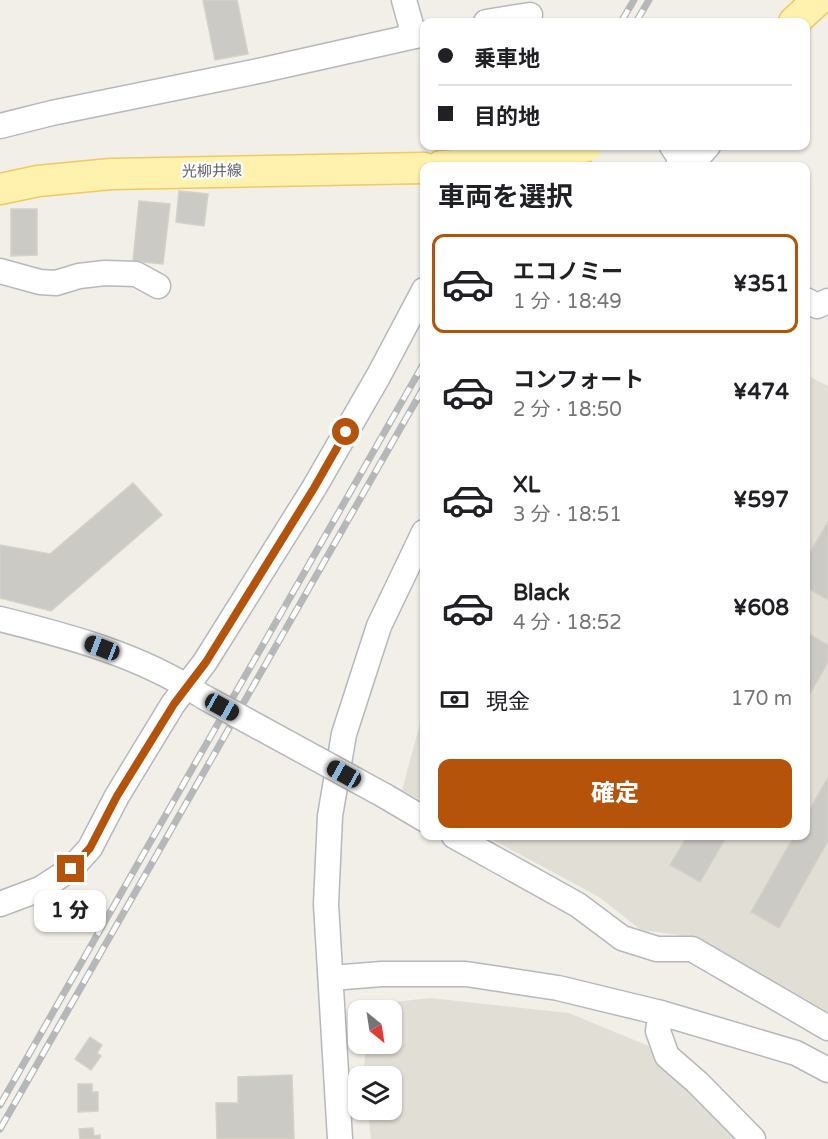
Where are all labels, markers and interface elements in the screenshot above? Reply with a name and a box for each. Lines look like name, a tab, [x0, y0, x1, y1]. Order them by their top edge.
text: 乗車地	[474, 46, 540, 72]
text: 目的地	[474, 104, 540, 130]
street label: 光柳井線	[182, 161, 242, 181]
text: 車両を選択	[438, 181, 573, 214]
icon: car	[441, 257, 495, 311]
text: エコノミー	[513, 259, 623, 285]
text: ¥351	[733, 271, 789, 297]
text: 1 分 · 18:49	[513, 290, 622, 314]
icon: car	[441, 365, 495, 419]
text: コンフォート	[513, 367, 644, 393]
text: ¥474	[733, 379, 789, 405]
text: 2 分 · 18:50	[513, 398, 622, 422]
route start	[332, 418, 359, 445]
text: XL	[513, 472, 540, 498]
icon: car	[441, 473, 495, 527]
text: ¥597	[733, 487, 789, 513]
text: 3 分 · 18:51	[513, 503, 622, 527]
text: Black	[513, 580, 570, 606]
icon: car	[441, 581, 495, 635]
text: ¥608	[733, 595, 789, 621]
text: 4 分 · 18:52	[513, 611, 622, 635]
car	[82, 633, 122, 663]
icon: cash	[438, 683, 471, 716]
text: 170 m	[731, 687, 792, 711]
text: 現金	[486, 689, 530, 715]
car	[202, 690, 242, 724]
car	[324, 757, 364, 791]
button: 確定	[438, 759, 792, 828]
route end	[57, 855, 84, 882]
callout: 1 分	[35, 890, 107, 932]
text: 1 分	[51, 899, 89, 923]
north arrow	[348, 1000, 402, 1054]
map controls	[348, 1000, 402, 1120]
button: layers	[348, 1066, 402, 1120]

